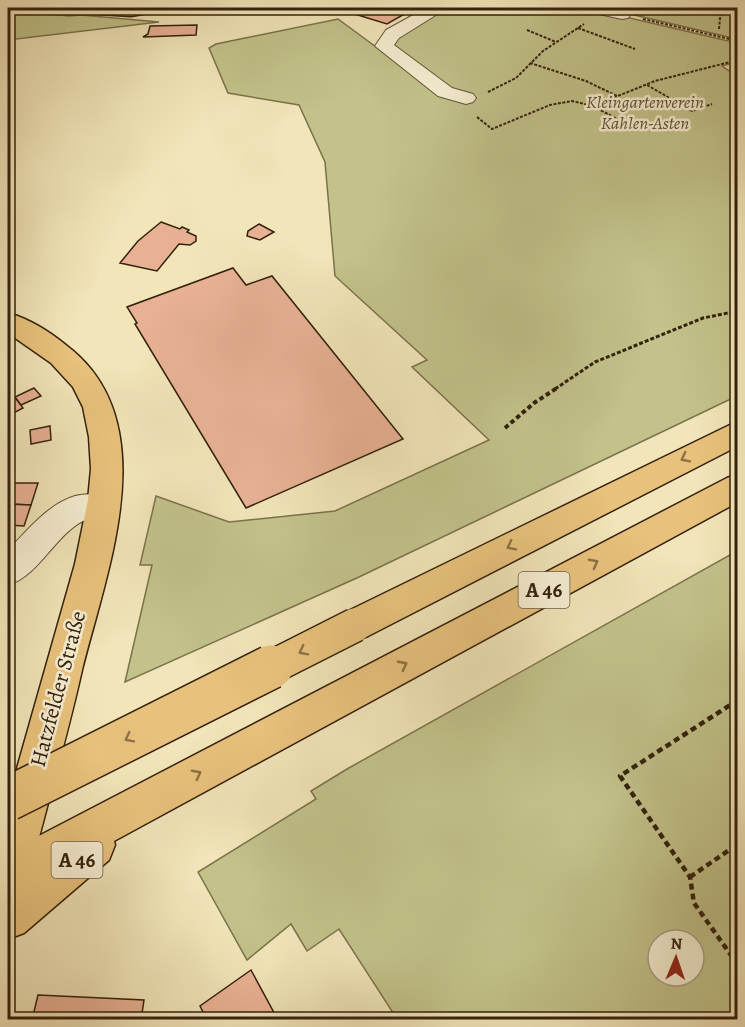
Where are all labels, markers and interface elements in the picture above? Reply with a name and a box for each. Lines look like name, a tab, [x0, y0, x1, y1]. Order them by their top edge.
park label: Kleingartenverein Kahlen-Asten	[586, 90, 704, 135]
one-way arrow	[681, 451, 692, 462]
one-way arrow	[507, 539, 518, 550]
one-way arrow	[587, 559, 598, 571]
road number: A 46	[518, 572, 570, 608]
street label: Hatzfelder Straße	[23, 608, 93, 770]
one-way arrow	[299, 644, 309, 655]
one-way arrow	[397, 661, 407, 672]
one-way arrow	[124, 731, 135, 743]
one-way arrow	[191, 770, 202, 782]
road number: A 46	[52, 842, 103, 878]
north arrow	[646, 928, 706, 988]
text: N	[670, 933, 683, 955]

